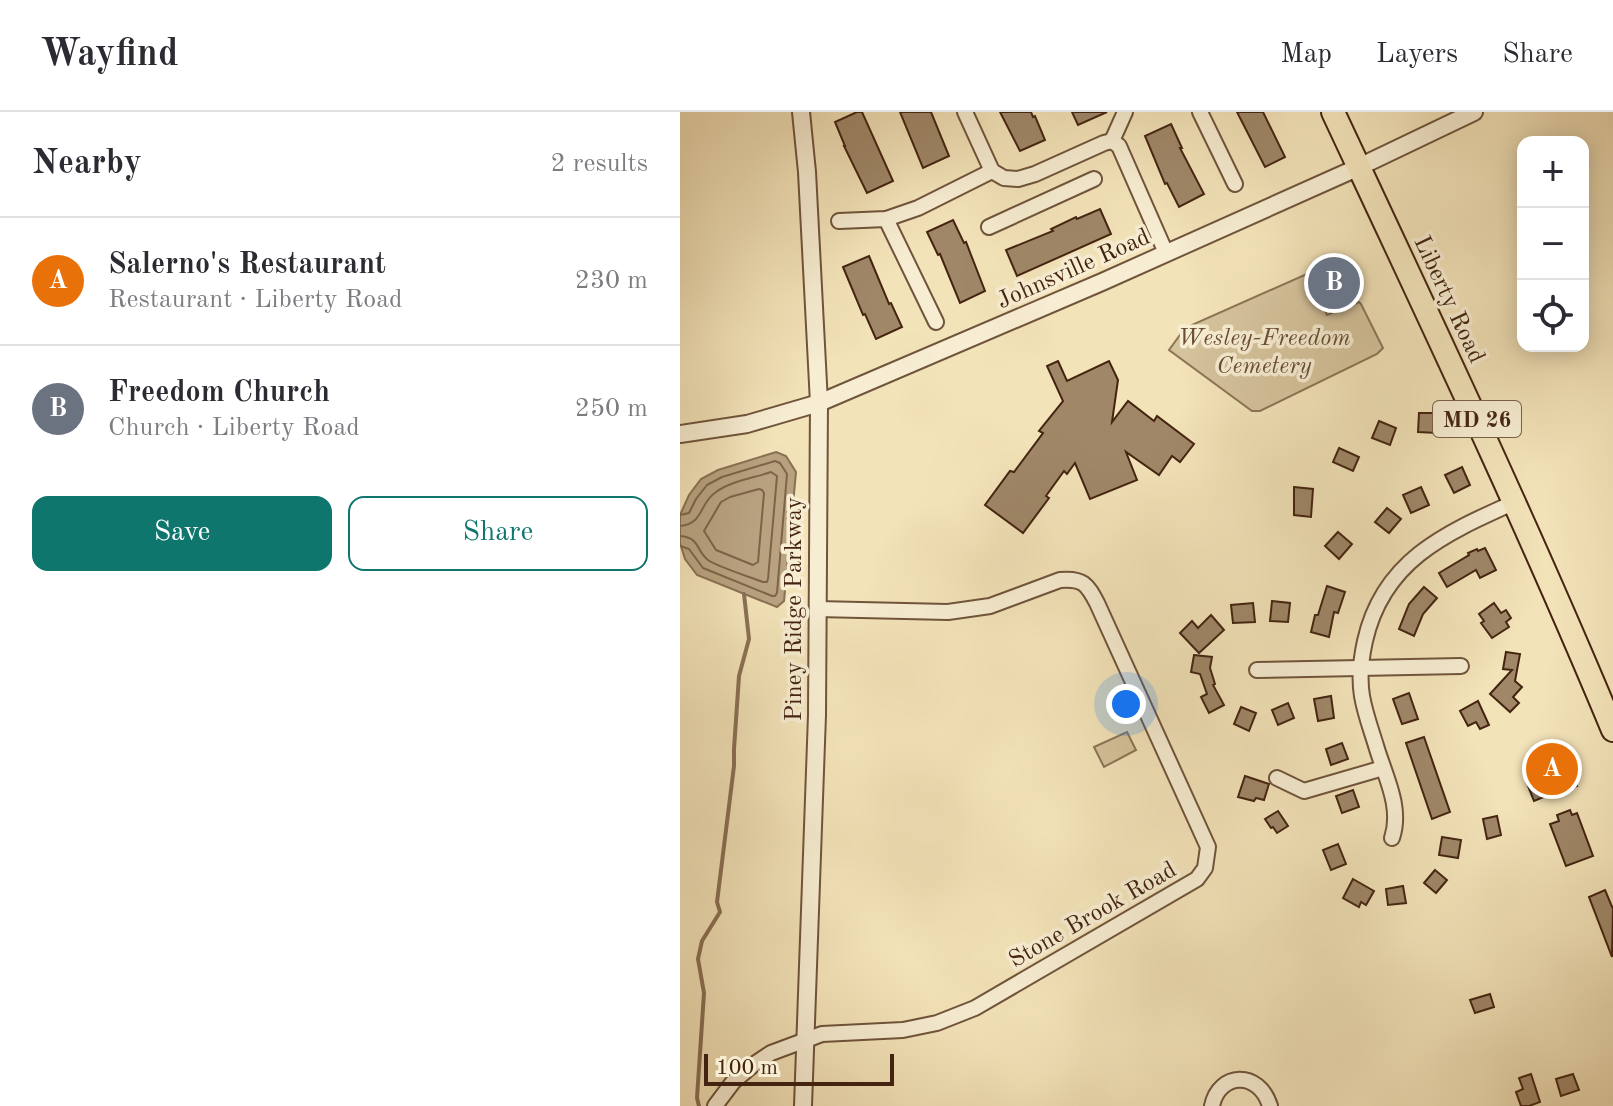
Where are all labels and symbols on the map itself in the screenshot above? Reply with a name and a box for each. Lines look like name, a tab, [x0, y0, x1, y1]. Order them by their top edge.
street label: Johnsville Road	[994, 225, 1154, 314]
street label: Liberty Road	[1408, 233, 1488, 367]
pin: B	[1308, 253, 1360, 313]
park label: Wesley-Freedom Cemetery	[1177, 327, 1351, 379]
road number: MD 26	[1433, 401, 1521, 437]
street label: Piney Ridge Parkway	[783, 496, 807, 721]
your location	[1106, 684, 1146, 724]
pin: A	[1526, 739, 1578, 799]
street label: Stone Brook Road	[1005, 858, 1181, 973]
scale bar	[704, 1050, 894, 1086]

